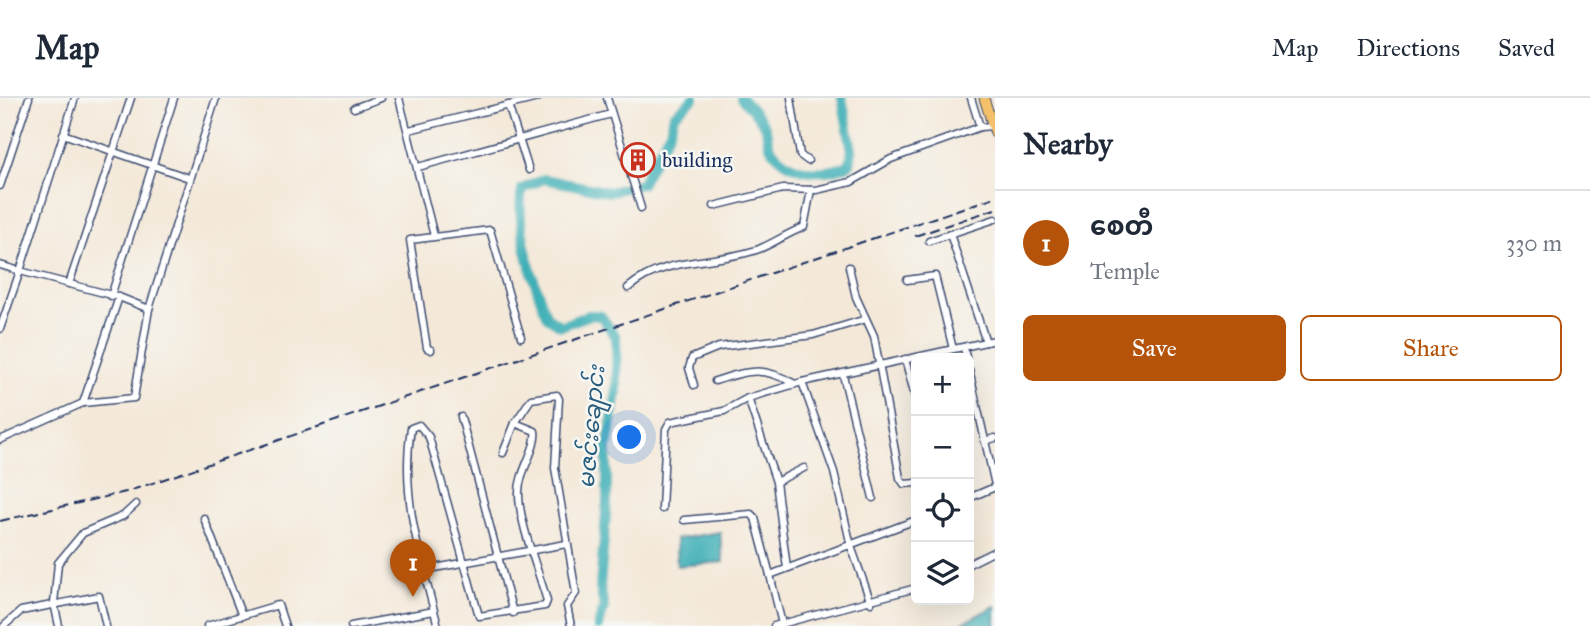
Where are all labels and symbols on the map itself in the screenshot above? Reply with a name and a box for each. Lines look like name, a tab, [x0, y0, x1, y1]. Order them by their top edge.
building icon: building	[619, 141, 657, 179]
place label: building	[662, 147, 732, 173]
water label: မဇင်းချောင်း	[570, 362, 615, 490]
your location	[612, 420, 646, 454]
pin: 1	[390, 539, 436, 597]

